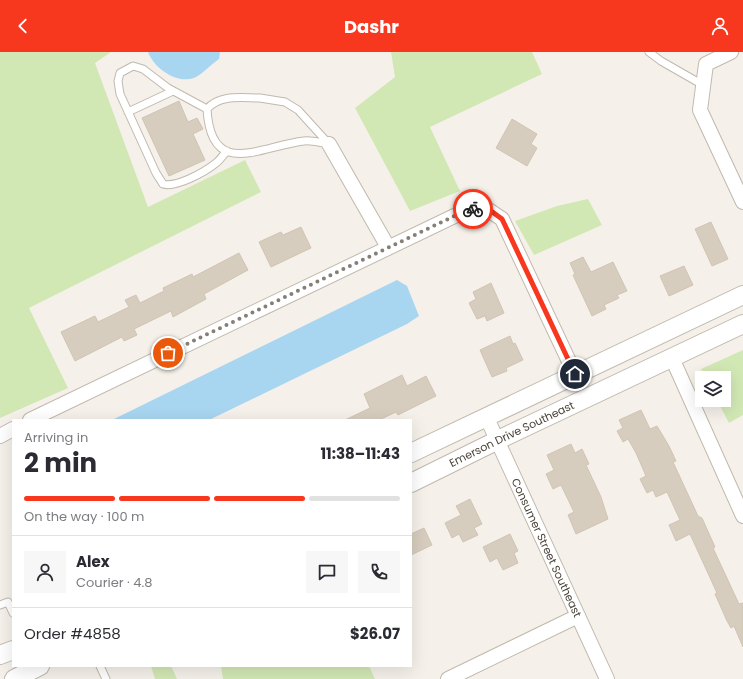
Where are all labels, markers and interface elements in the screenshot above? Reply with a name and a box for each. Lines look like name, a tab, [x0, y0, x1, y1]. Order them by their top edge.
text: Dashr	[344, 14, 399, 39]
icon: back	[12, 15, 34, 37]
icon: person	[709, 15, 731, 37]
courier	[453, 189, 493, 229]
icon: bike	[462, 198, 484, 220]
pin	[151, 336, 185, 370]
icon: bag	[157, 342, 179, 364]
pin	[558, 357, 592, 391]
icon: home	[564, 363, 586, 385]
map controls	[695, 371, 731, 407]
button: layers	[695, 371, 731, 407]
street label: Emerson Drive Southeast	[446, 397, 577, 471]
text: Arriving in	[24, 428, 88, 447]
text: 11:38–11:43	[320, 443, 400, 464]
text: 2 min	[24, 445, 97, 481]
street label: Consumer Street Southeast	[508, 476, 586, 620]
text: On the way · 100 m	[24, 507, 144, 526]
button: person	[24, 551, 66, 593]
text: Alex	[76, 551, 110, 572]
button: chat	[306, 551, 348, 593]
button: phone	[358, 551, 400, 593]
text: Courier · 4.8	[76, 573, 152, 592]
text: Order #4858	[24, 623, 121, 644]
text: $26.07	[350, 623, 400, 644]

